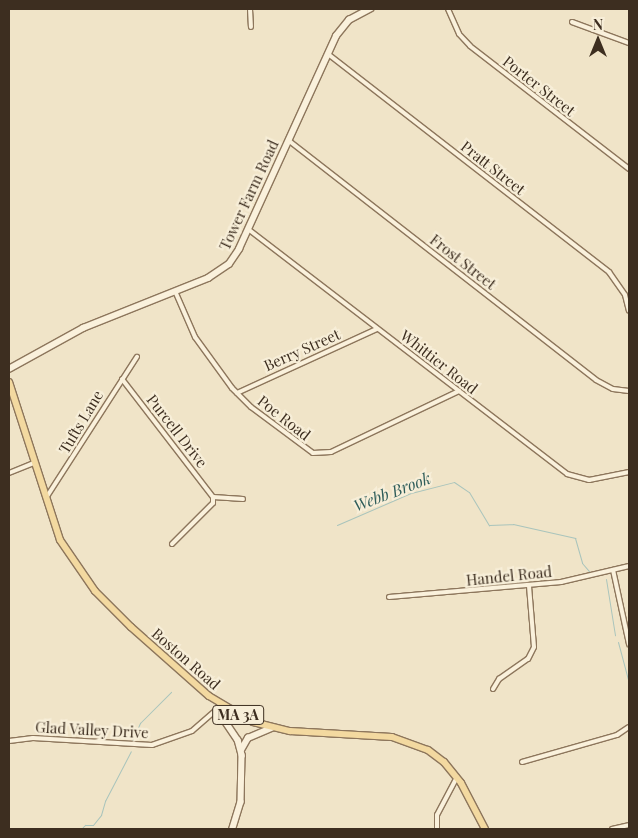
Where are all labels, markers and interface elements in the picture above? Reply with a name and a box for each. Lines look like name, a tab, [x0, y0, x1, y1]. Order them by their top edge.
north arrow	[573, 15, 623, 65]
text: N	[593, 15, 603, 34]
street label: Porter Street	[499, 52, 579, 120]
street label: Tower Farm Road	[216, 137, 282, 253]
street label: Pratt Street	[457, 137, 529, 199]
street label: Frost Street	[426, 231, 500, 293]
street label: Berry Street	[261, 325, 343, 375]
street label: Whittier Road	[397, 326, 481, 398]
street label: Tufts Lane	[55, 387, 107, 457]
street label: Purcell Drive	[143, 391, 211, 471]
street label: Poe Road	[254, 392, 314, 444]
water label: Webb Brook	[351, 468, 433, 516]
street label: Handel Road	[465, 563, 553, 589]
street label: Boston Road	[148, 624, 224, 694]
road number: MA 3A	[212, 704, 264, 726]
street label: Glad Valley Drive	[34, 718, 150, 742]

